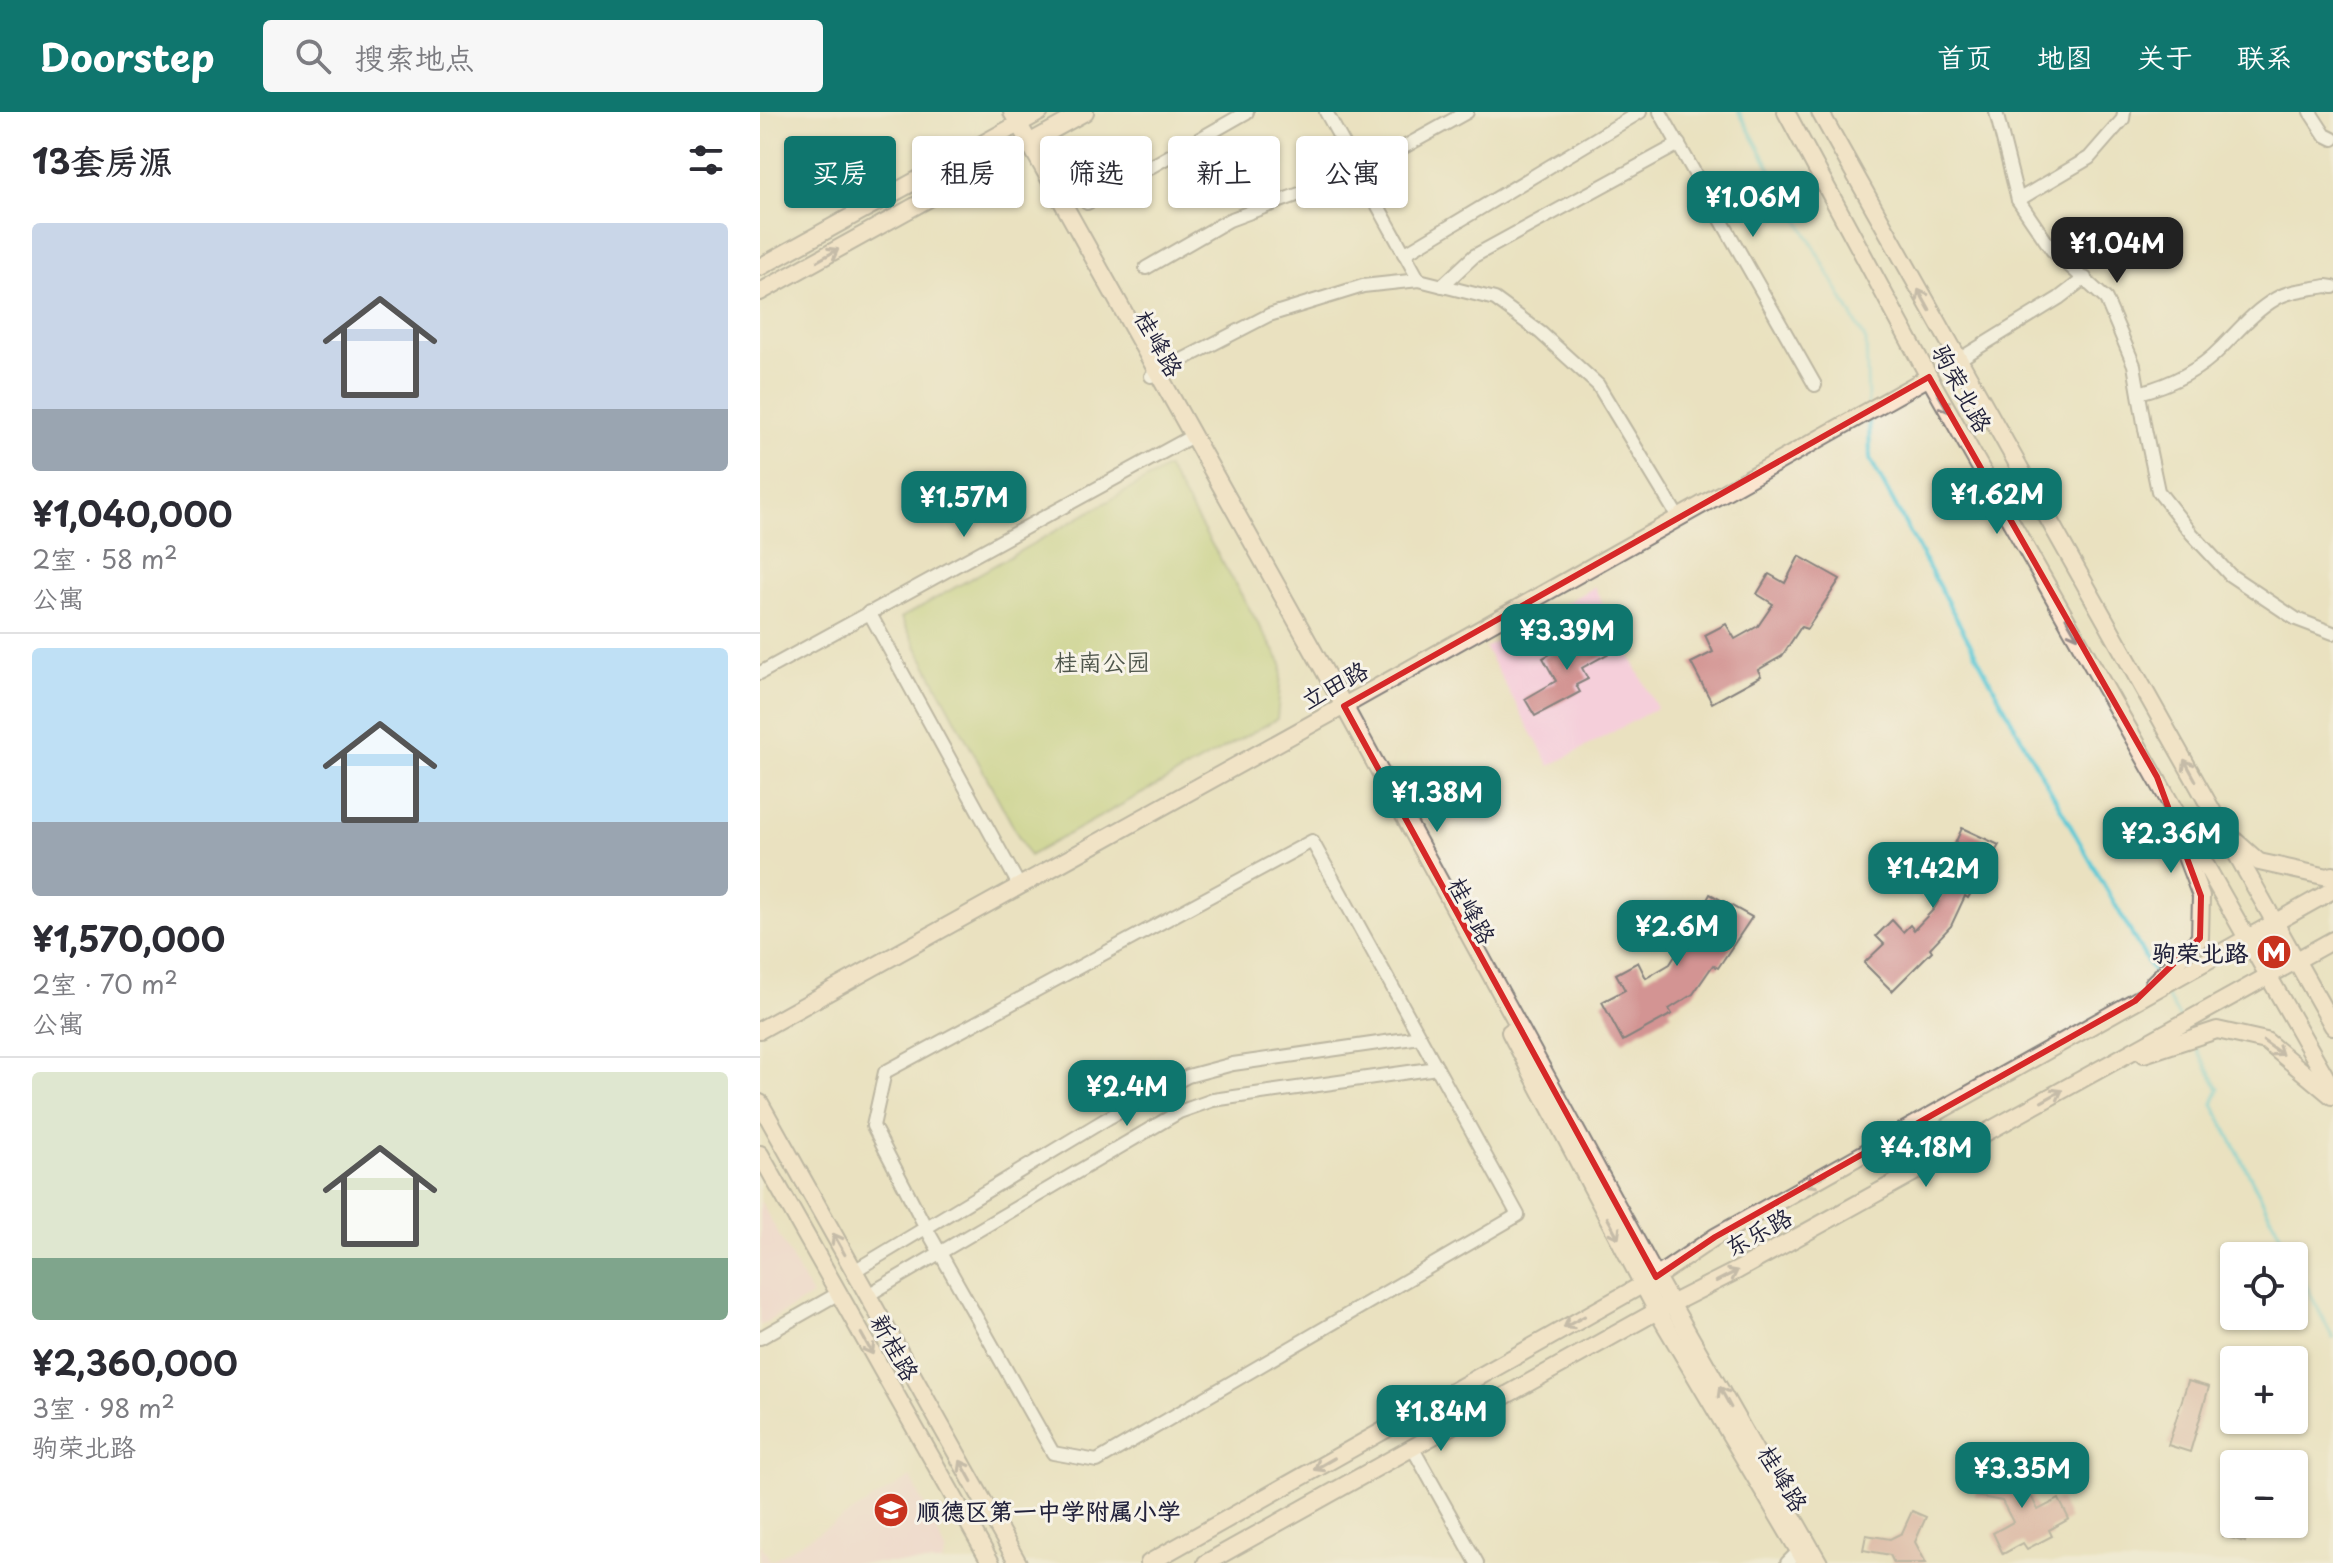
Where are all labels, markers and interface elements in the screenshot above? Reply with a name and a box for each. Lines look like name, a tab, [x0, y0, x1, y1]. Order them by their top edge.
search box	[263, 20, 823, 92]
text: Doorstep	[40, 28, 215, 85]
icon: search	[291, 34, 335, 78]
text: 搜索地点	[355, 34, 475, 79]
text: 首页	[1937, 35, 1993, 78]
text: 地图	[2037, 35, 2093, 78]
text: 关于	[2137, 35, 2193, 78]
text: 联系	[2237, 35, 2293, 78]
text: 13套房源	[32, 134, 173, 186]
chip: 买房	[784, 136, 896, 208]
chip: 租房	[912, 136, 1024, 208]
chip: 筛选	[1040, 136, 1152, 208]
chip: 新上	[1168, 136, 1280, 208]
chip: 公寓	[1296, 136, 1408, 208]
icon: filters	[684, 138, 728, 182]
pin: ¥1.06M	[1688, 171, 1818, 239]
text: ¥1.06M	[1705, 177, 1801, 216]
pin: ¥1.04M	[2052, 217, 2182, 285]
text: ¥1.04M	[2069, 223, 2165, 262]
one-way arrow	[816, 247, 840, 262]
icon: home	[308, 275, 452, 419]
one-way arrow	[1916, 289, 1932, 312]
street label: 桂峰路	[1127, 303, 1193, 383]
street label: 驹荣北路	[1924, 337, 2002, 439]
one-way arrow	[1935, 390, 1951, 413]
pin: ¥1.62M	[1932, 468, 2062, 536]
pin: ¥1.57M	[899, 471, 1029, 539]
text: ¥1.62M	[1950, 474, 2044, 513]
text: ¥1.57M	[919, 477, 1009, 516]
text: ¥1,040,000	[32, 487, 233, 539]
text: 2室 · 58 m²	[32, 539, 178, 578]
text: 公寓	[32, 578, 84, 617]
pin: ¥3.39M	[1502, 604, 1632, 672]
text: ¥3.39M	[1519, 610, 1615, 649]
one-way arrow	[2064, 616, 2080, 639]
park label: 桂南公园	[1054, 643, 1150, 679]
street label: 立田路	[1294, 651, 1374, 717]
icon: home	[308, 700, 452, 844]
one-way arrow	[2181, 759, 2197, 782]
pin: ¥1.38M	[1372, 766, 1502, 834]
text: ¥1.38M	[1391, 772, 1483, 811]
pin: ¥2.36M	[2106, 807, 2236, 875]
text: ¥2.36M	[2121, 813, 2221, 852]
pin: ¥1.42M	[1868, 842, 1998, 910]
text: ¥1.42M	[1886, 848, 1980, 887]
street label: 桂峰路	[1440, 870, 1506, 950]
pin: ¥2.6M	[1621, 900, 1733, 968]
text: ¥2.6M	[1635, 906, 1719, 945]
text: ¥1,570,000	[32, 912, 225, 964]
metro station icon: 驹荣北路	[2255, 933, 2293, 971]
place label: 驹荣北路	[2152, 934, 2249, 970]
text: 2室 · 70 m²	[32, 964, 178, 1003]
text: 公寓	[32, 1003, 84, 1042]
one-way arrow	[2262, 1039, 2283, 1056]
pin: ¥2.4M	[1071, 1060, 1183, 1128]
text: ¥2.4M	[1086, 1066, 1168, 1105]
one-way arrow	[2040, 1088, 2064, 1103]
pin: ¥4.18M	[1861, 1121, 1991, 1189]
icon: home	[308, 1124, 452, 1268]
text: ¥4.18M	[1880, 1127, 1972, 1166]
one-way arrow	[1805, 1172, 1828, 1188]
street label: 东乐路	[1718, 1198, 1798, 1264]
one-way arrow	[1606, 1216, 1622, 1240]
one-way arrow	[831, 1233, 847, 1256]
map controls	[2220, 1242, 2308, 1538]
button: locate	[2220, 1242, 2308, 1330]
one-way arrow	[1714, 1267, 1738, 1283]
street label: 新桂路	[863, 1307, 929, 1387]
one-way arrow	[1563, 1315, 1587, 1330]
one-way arrow	[860, 1331, 875, 1355]
text: ¥2,360,000	[32, 1336, 238, 1388]
button: +	[2220, 1346, 2308, 1434]
pin: ¥1.84M	[1376, 1385, 1506, 1453]
one-way arrow	[1717, 1386, 1732, 1410]
text: 3室 · 98 m²	[32, 1388, 175, 1427]
text: ¥1.84M	[1395, 1391, 1487, 1430]
text: 驹荣北路	[32, 1427, 136, 1466]
street label: 桂峰路	[1750, 1438, 1818, 1518]
pin: ¥3.35M	[1957, 1442, 2087, 1510]
text: ¥3.35M	[1973, 1448, 2071, 1487]
button: −	[2220, 1450, 2308, 1538]
one-way arrow	[1313, 1456, 1336, 1472]
one-way arrow	[958, 1459, 973, 1483]
school or university icon: 顺德区第一中学附属小学	[872, 1491, 910, 1529]
place label: 顺德区第一中学附属小学	[917, 1492, 1181, 1528]

